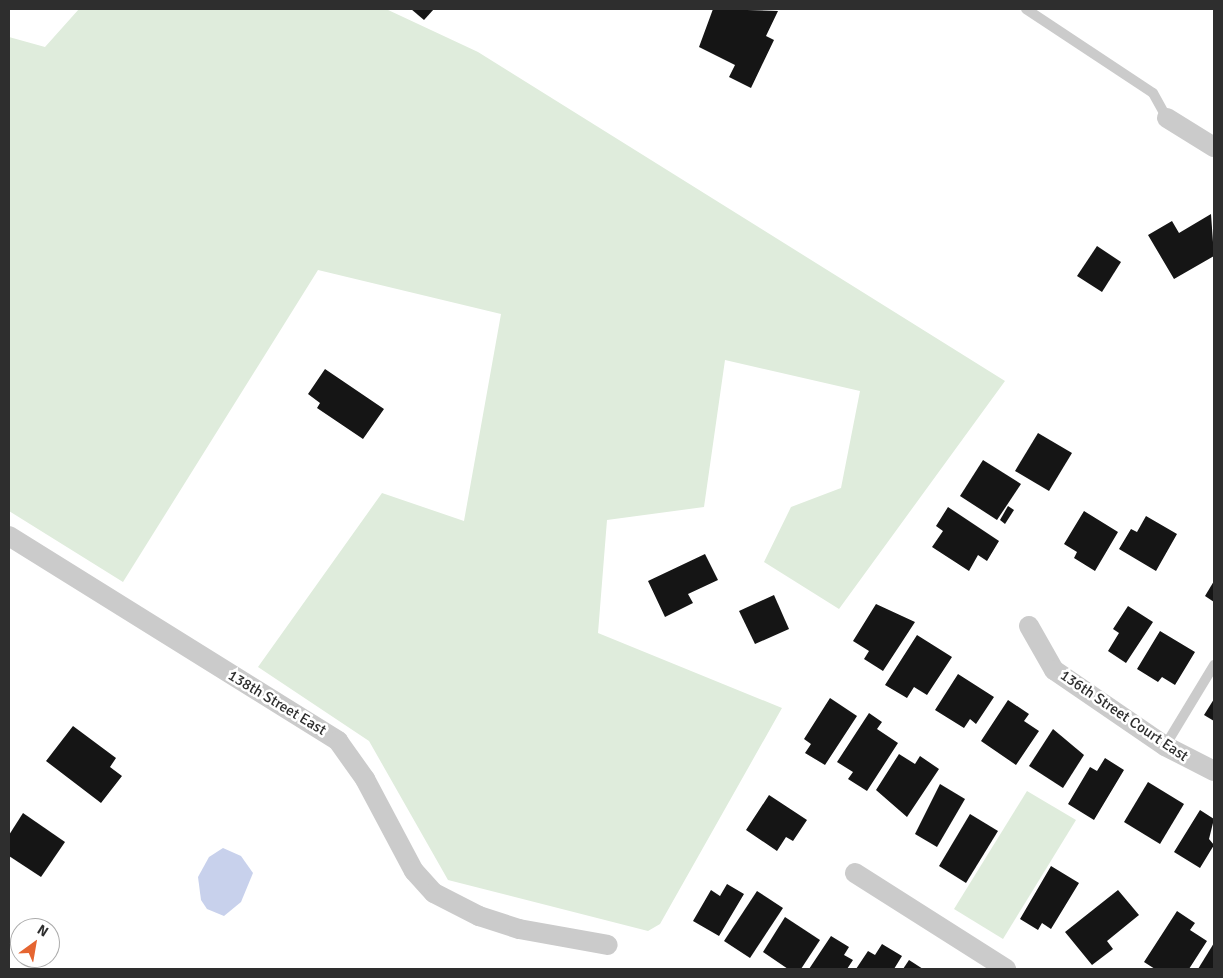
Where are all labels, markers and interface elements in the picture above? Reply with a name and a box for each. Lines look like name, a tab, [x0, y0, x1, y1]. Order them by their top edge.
street label: 136th Street Court East	[1057, 666, 1191, 766]
street label: 138th Street East	[225, 667, 329, 739]
north arrow	[10, 918, 60, 968]
text: N	[34, 921, 51, 940]

